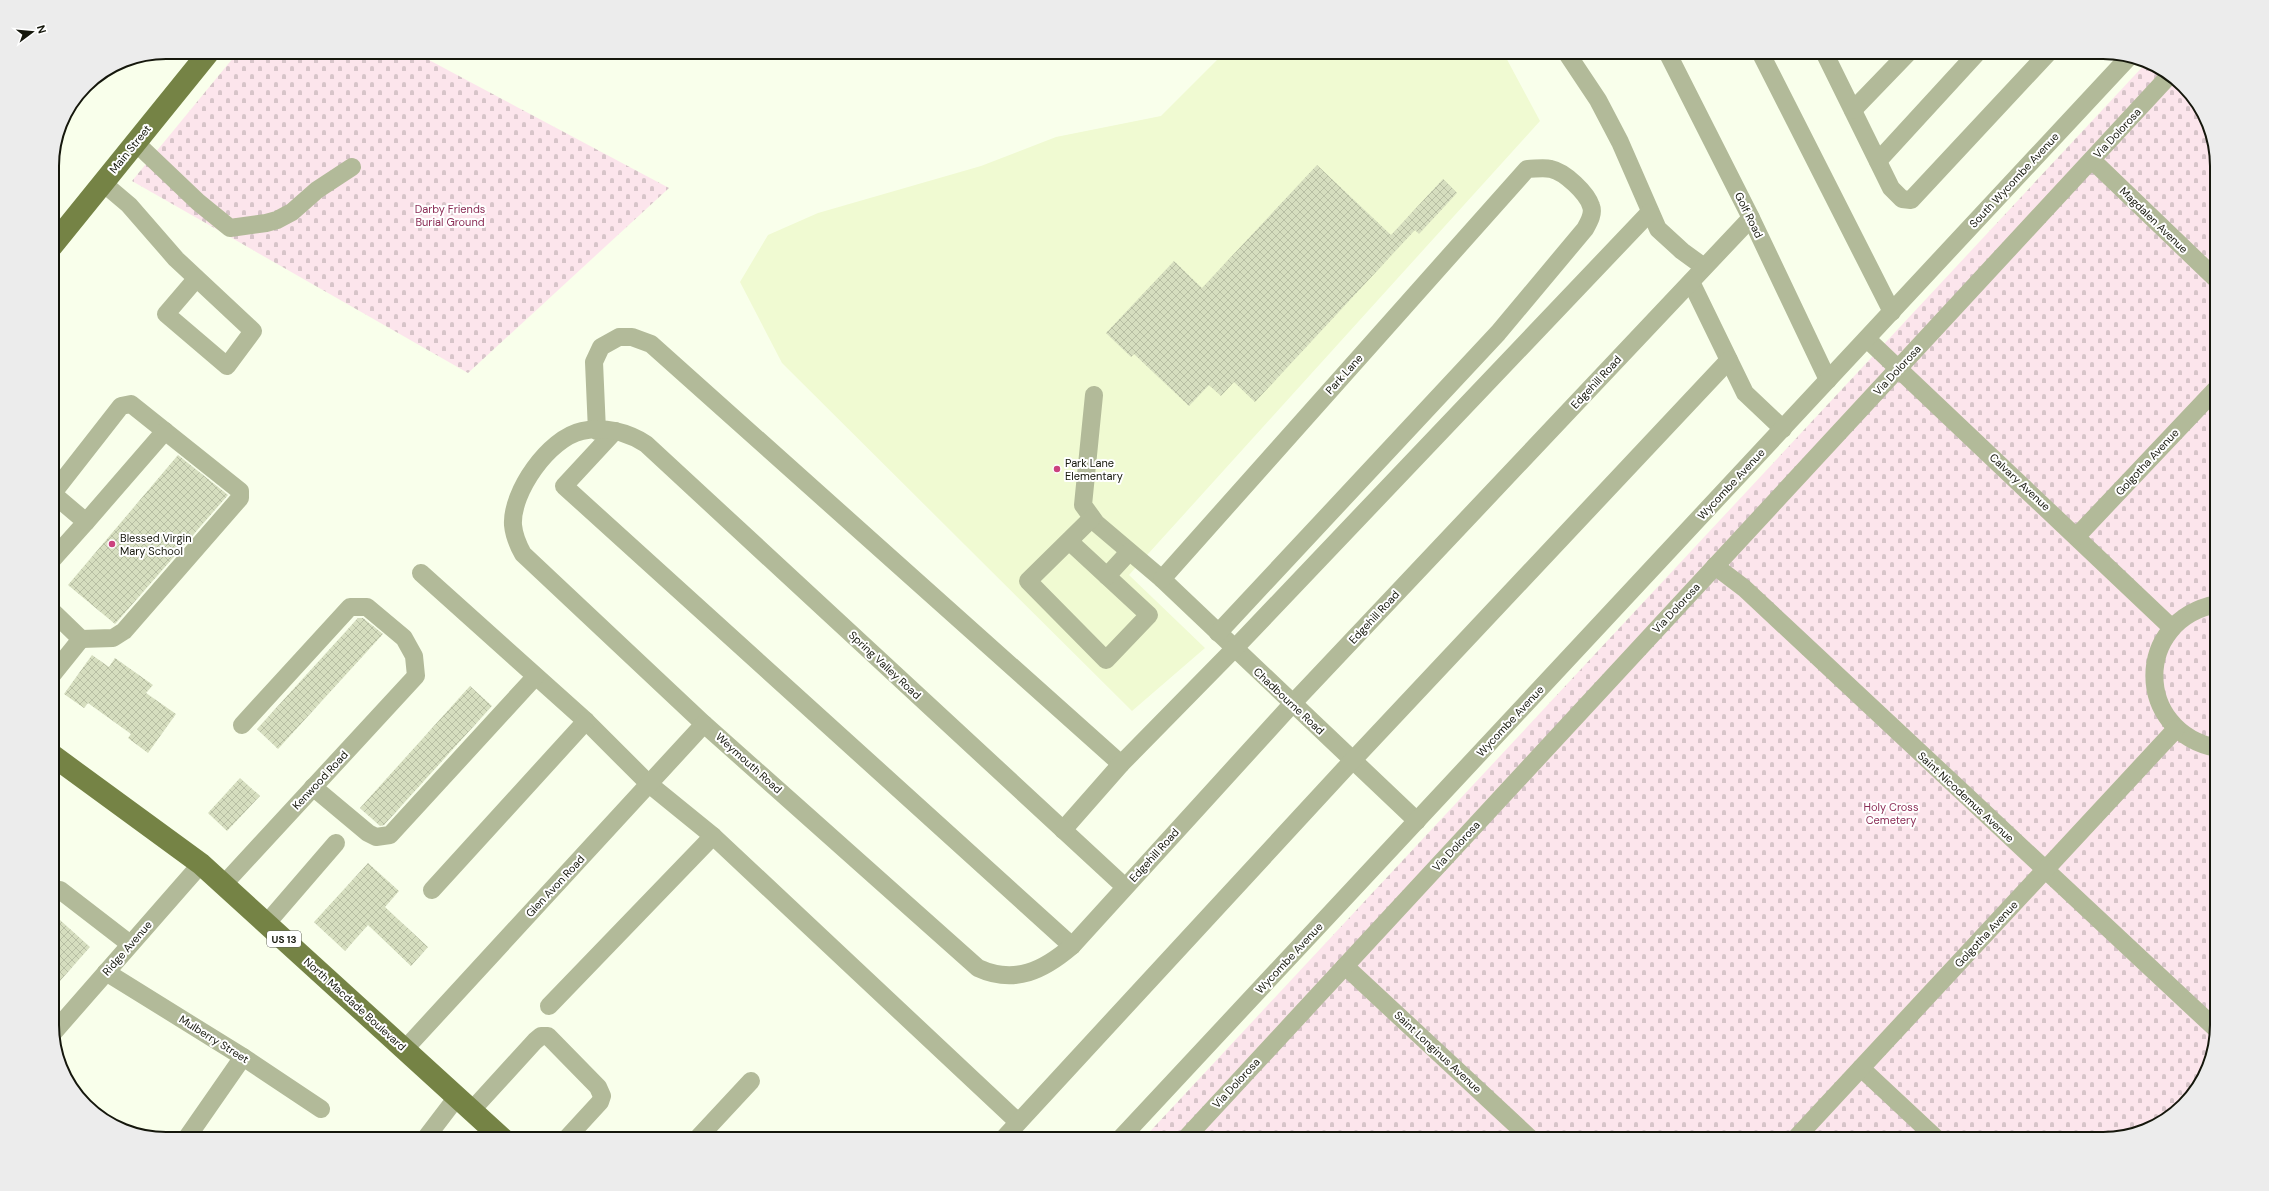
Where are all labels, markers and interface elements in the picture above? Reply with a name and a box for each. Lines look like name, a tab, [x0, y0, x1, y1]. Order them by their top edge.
north arrow	[12, 12, 52, 52]
text: N	[34, 23, 49, 35]
street label: Via Dolorosa	[2090, 105, 2144, 161]
street label: Main Street	[106, 122, 154, 176]
street label: South Wycombe Avenue	[1966, 129, 2062, 231]
street label: Magdalen Avenue	[2117, 184, 2191, 256]
street label: Golf Road	[1732, 190, 1766, 240]
park label: Darby Friends Burial Ground	[415, 202, 485, 229]
street label: Via Dolorosa	[1870, 342, 1924, 398]
street label: Park Lane	[1322, 351, 1366, 397]
street label: Edgehill Road	[1568, 352, 1624, 412]
street label: Golgotha Avenue	[2112, 426, 2182, 498]
street label: Wycombe Avenue	[1694, 445, 1768, 523]
street label: Calvary Avenue	[1987, 450, 2053, 514]
place label: Park Lane Elementary	[1065, 456, 1123, 483]
marker: Park Lane Elementary	[1052, 464, 1062, 474]
place label: Blessed Virgin Mary School	[120, 531, 191, 558]
marker: Blessed Virgin Mary School	[107, 539, 117, 549]
street label: Via Dolorosa	[1649, 580, 1703, 636]
street label: Edgehill Road	[1346, 587, 1402, 647]
street label: Spring Valley Road	[846, 628, 924, 702]
street label: Chadbourne Road	[1251, 665, 1327, 738]
street label: Wycombe Avenue	[1473, 682, 1547, 760]
street label: Weymouth Road	[713, 730, 785, 796]
street label: Kenwood Road	[289, 748, 351, 812]
street label: Saint Nicodemus Avenue	[1915, 749, 2017, 845]
park label: Holy Cross Cemetery	[1864, 800, 1918, 827]
street label: Via Dolorosa	[1429, 818, 1483, 874]
street label: Edgehill Road	[1126, 825, 1182, 885]
street label: Glen Avon Road	[523, 852, 587, 920]
street label: Golgotha Avenue	[1951, 898, 2021, 970]
street label: Ridge Avenue	[99, 918, 155, 978]
street label: Wycombe Avenue	[1252, 919, 1326, 997]
road number: US 13	[267, 931, 301, 947]
street label: North Macdade Boulevard	[301, 954, 409, 1054]
street label: Saint Longinus Avenue	[1391, 1008, 1485, 1096]
street label: Mulberry Street	[177, 1012, 251, 1066]
street label: Via Dolorosa	[1209, 1055, 1263, 1111]

